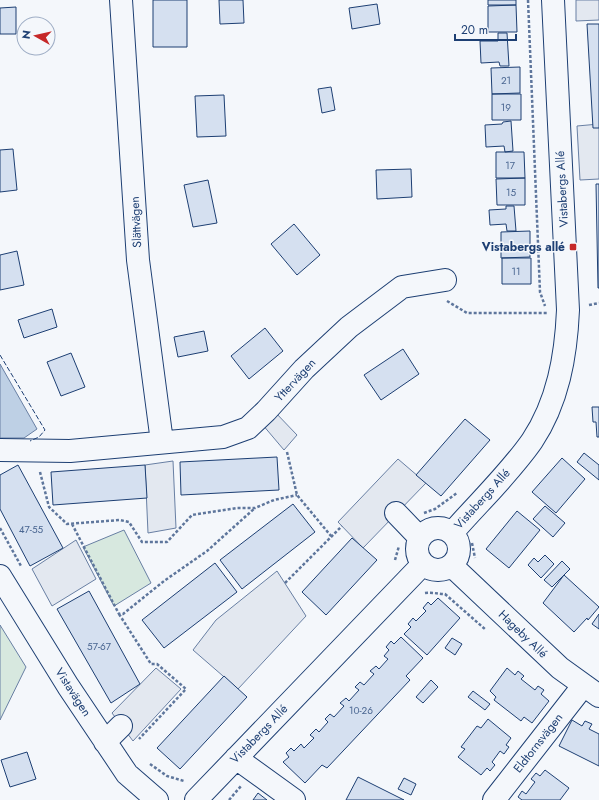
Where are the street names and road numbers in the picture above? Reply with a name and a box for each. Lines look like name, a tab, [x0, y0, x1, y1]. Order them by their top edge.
street label: Vistabergs Allé	[551, 150, 573, 228]
street label: Slättvägen	[126, 196, 146, 248]
street label: Yttervägen	[270, 354, 320, 406]
street label: Vistabergs Allé	[450, 465, 514, 533]
street label: Hageby Allé	[494, 606, 552, 662]
street label: Vistavägen	[51, 664, 95, 720]
street label: Vistabergs Allé	[226, 700, 292, 768]
street label: Eldtornsvägen	[509, 709, 567, 777]

